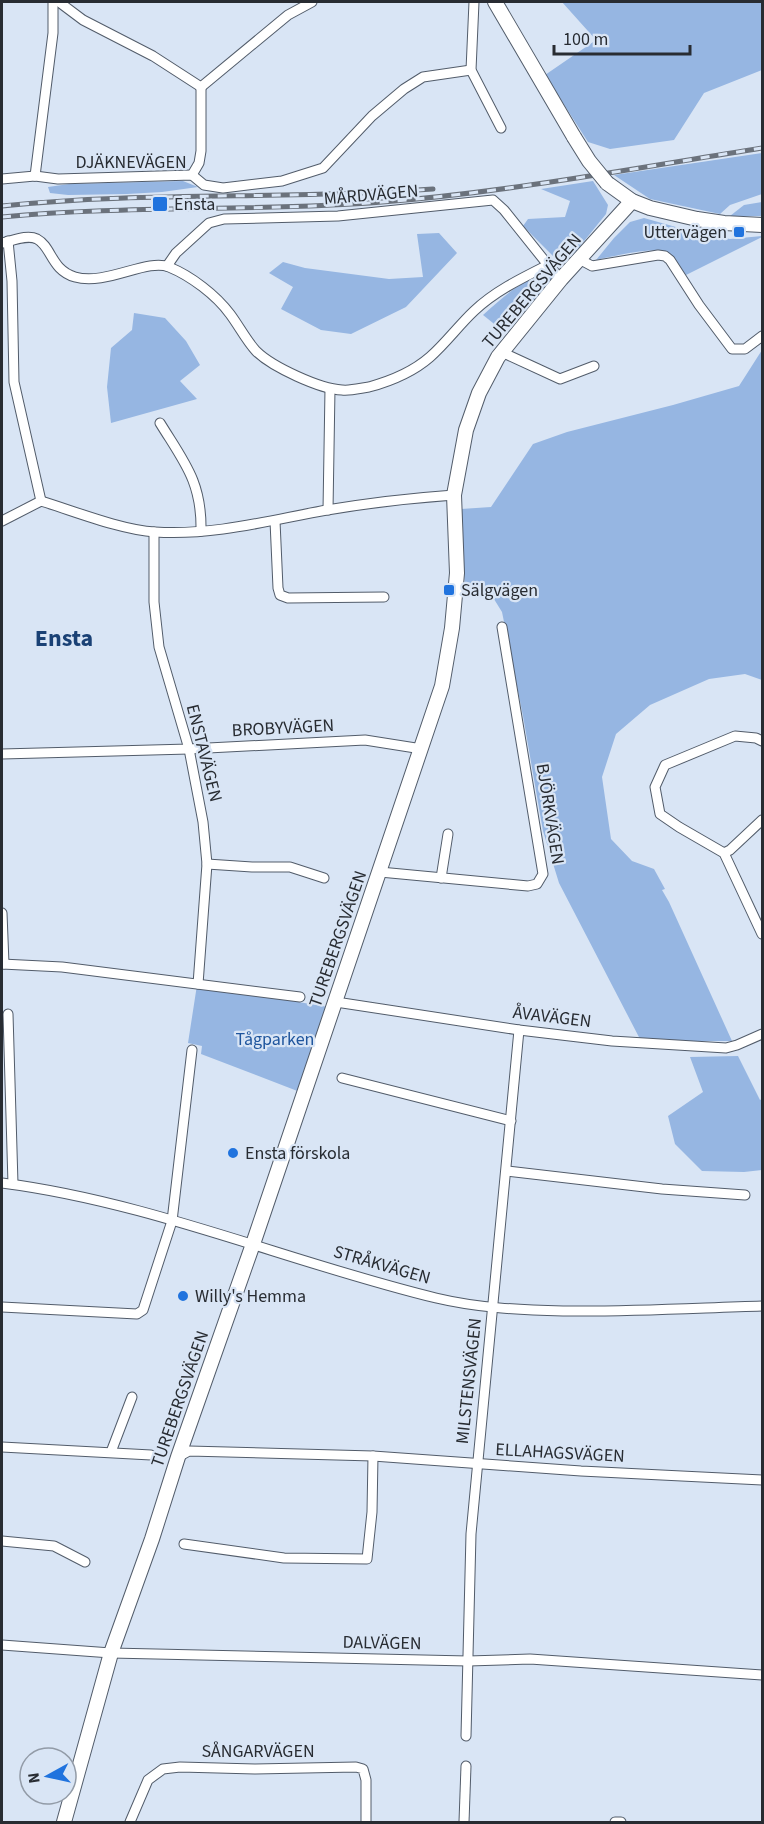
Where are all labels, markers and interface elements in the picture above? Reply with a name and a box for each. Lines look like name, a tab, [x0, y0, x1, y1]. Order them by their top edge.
scale bar	[554, 18, 690, 56]
text: 100 m	[563, 27, 608, 52]
street label: DJÄKNEVÄGEN	[75, 150, 187, 175]
street label: MÅRDVÄGEN	[323, 178, 419, 212]
place label: Ensta	[174, 192, 215, 217]
marker: Ensta	[151, 195, 169, 213]
place label: Uttervägen	[643, 220, 727, 245]
marker: Uttervägen	[732, 225, 746, 239]
street label: TUREBERGSVÄGEN	[477, 228, 587, 354]
place label: Sälgvägen	[461, 578, 538, 603]
marker: Sälgvägen	[442, 583, 456, 597]
district label: Ensta	[35, 621, 93, 656]
street label: ENSTAVÄGEN	[180, 702, 228, 804]
street label: BROBYVÄGEN	[231, 713, 335, 743]
street label: BJÖRKVÄGEN	[530, 762, 570, 866]
street label: TUREBERGSVÄGEN	[303, 867, 373, 1011]
street label: ÅVAVÄGEN	[511, 1000, 593, 1034]
park label: Tågparken	[236, 1027, 314, 1052]
place label: Ensta förskola	[245, 1141, 350, 1166]
marker: Ensta förskola	[226, 1146, 240, 1160]
street label: STRÅKVÄGEN	[331, 1239, 433, 1291]
place label: Willy's Hemma	[195, 1284, 306, 1309]
marker: Willy's Hemma	[176, 1289, 190, 1303]
street label: MILSTENSVÄGEN	[450, 1317, 488, 1445]
street label: TUREBERGSVÄGEN	[145, 1327, 215, 1471]
street label: ELLAHAGSVÄGEN	[495, 1437, 625, 1469]
street label: DALVÄGEN	[342, 1630, 422, 1656]
street label: SÅNGARVÄGEN	[201, 1739, 315, 1764]
north arrow	[18, 1746, 78, 1806]
text: N	[23, 1771, 46, 1785]

